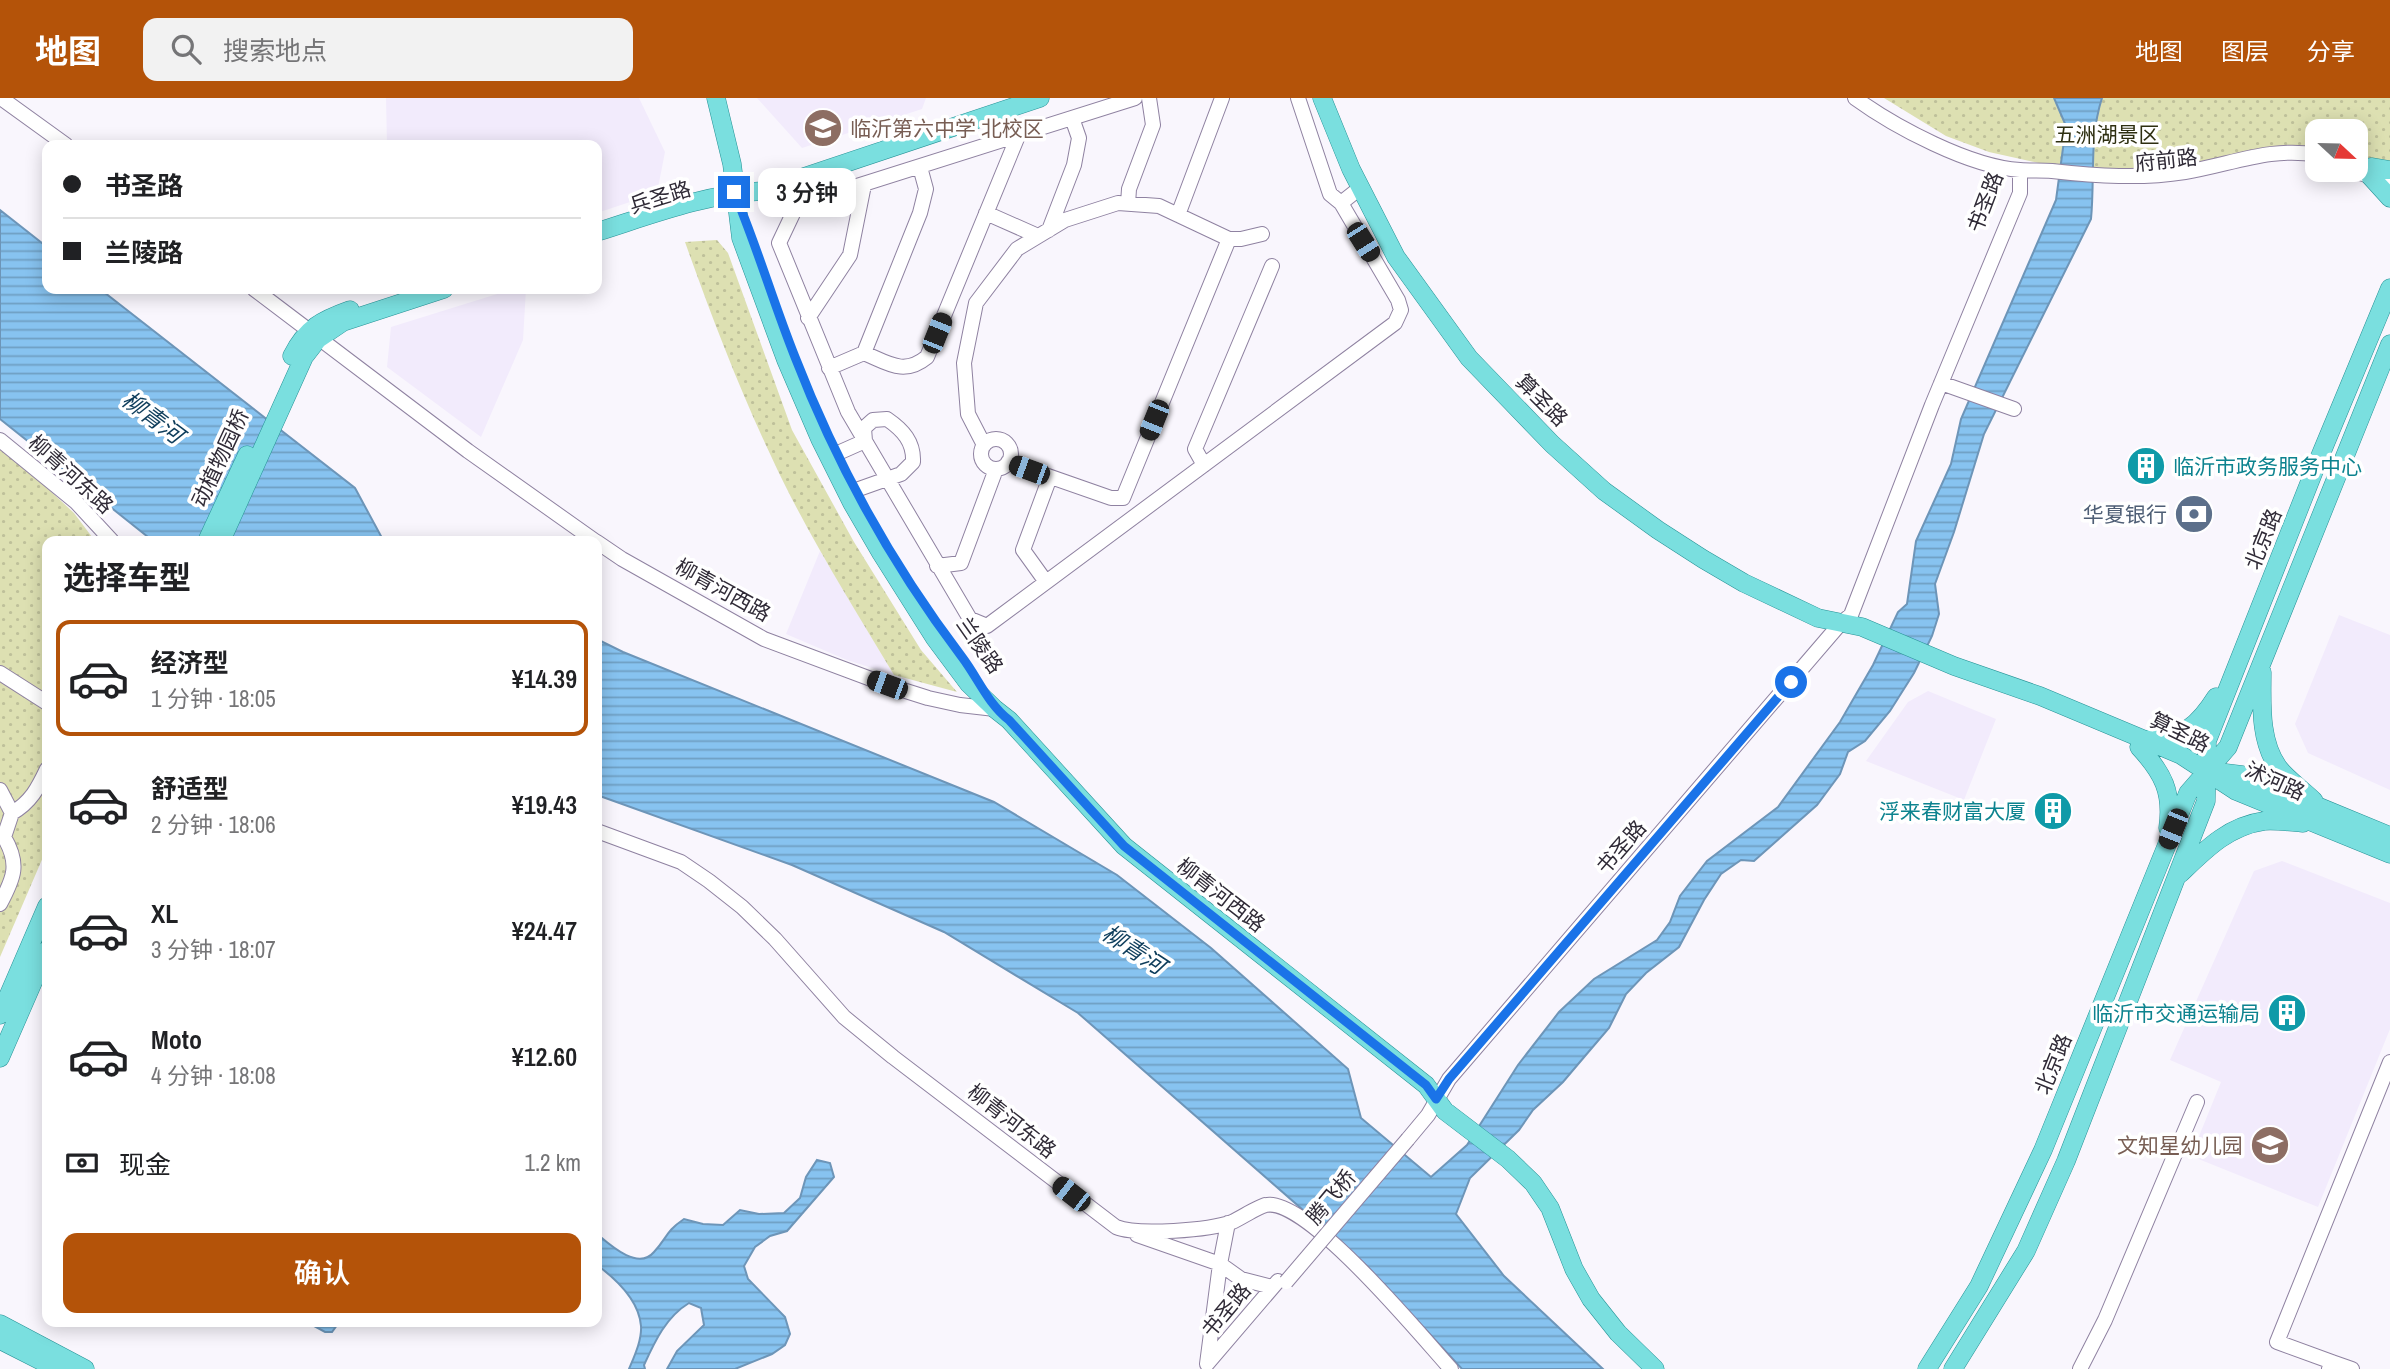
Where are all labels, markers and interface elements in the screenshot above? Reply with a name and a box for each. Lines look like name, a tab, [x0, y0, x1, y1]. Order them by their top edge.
search box	[143, 18, 633, 81]
text: 地图	[35, 29, 101, 73]
icon: search	[167, 30, 205, 68]
text: 搜索地点	[223, 33, 327, 68]
text: 地图	[2135, 35, 2183, 67]
text: 图层	[2221, 35, 2269, 67]
text: 分享	[2307, 35, 2355, 67]
school or university icon: 临沂第六中学 北校区	[802, 107, 844, 149]
place label: 临沂第六中学 北校区	[850, 114, 1044, 143]
north arrow	[2305, 119, 2368, 182]
map controls	[2305, 119, 2368, 182]
park label: 五洲湖景区	[2055, 120, 2160, 149]
street label: 府前路	[2133, 142, 2199, 178]
street label: 书圣路	[1960, 167, 2010, 237]
text: 书圣路	[105, 168, 183, 203]
callout: 3 分钟	[758, 168, 856, 217]
street label: 兵圣路	[626, 174, 694, 220]
route end	[718, 176, 750, 208]
text: 3 分钟	[776, 177, 838, 208]
car	[1343, 219, 1384, 265]
text: 兰陵路	[105, 235, 183, 270]
car	[920, 310, 955, 356]
street label: 算圣路	[1509, 367, 1575, 433]
water label: 柳青河	[116, 384, 193, 453]
car	[1137, 397, 1172, 443]
street label: 动植物园桥	[185, 404, 255, 512]
street label: 柳青河东路	[22, 428, 120, 520]
building icon: 临沂市政务服务中心	[2125, 445, 2167, 487]
place label: 临沂市政务服务中心	[2173, 452, 2362, 481]
car	[1006, 453, 1053, 487]
bank icon: 华夏银行	[2173, 493, 2215, 535]
place label: 华夏银行	[2083, 500, 2167, 529]
street label: 北京路	[2238, 504, 2288, 574]
street label: 柳青河西路	[670, 552, 776, 628]
text: 选择车型	[63, 556, 191, 599]
street label: 兰陵路	[950, 611, 1010, 679]
text: 经济型	[151, 645, 229, 680]
icon: car	[67, 647, 130, 710]
text: ¥14.39	[512, 661, 577, 696]
route start	[1775, 666, 1807, 698]
car	[864, 668, 911, 702]
text: 1 分钟 · 18:05	[151, 683, 276, 714]
street label: 算圣路	[2145, 705, 2215, 759]
street label: 沭河路	[2240, 755, 2310, 807]
text: 舒适型	[151, 771, 229, 806]
icon: car	[67, 773, 130, 836]
text: ¥19.43	[512, 787, 577, 822]
building icon: 浮来春财富大厦	[2032, 790, 2074, 832]
place label: 浮来春财富大厦	[1879, 797, 2026, 826]
car	[2156, 806, 2191, 852]
text: 2 分钟 · 18:06	[151, 809, 276, 840]
street label: 书圣路	[1589, 814, 1653, 880]
street label: 柳青河西路	[1171, 851, 1271, 939]
text: XL	[151, 896, 178, 931]
icon: car	[67, 899, 130, 962]
text: ¥24.47	[512, 913, 577, 948]
water label: 柳青河	[1097, 917, 1175, 983]
text: 3 分钟 · 18:07	[151, 934, 276, 965]
building icon: 临沂市交通运输局	[2266, 992, 2308, 1034]
place label: 临沂市交通运输局	[2092, 999, 2260, 1028]
text: Moto	[151, 1022, 202, 1057]
icon: car	[67, 1025, 130, 1088]
street label: 北京路	[2028, 1029, 2078, 1099]
text: ¥12.60	[512, 1039, 577, 1074]
text: 4 分钟 · 18:08	[151, 1060, 276, 1091]
street label: 柳青河东路	[962, 1077, 1062, 1165]
school or university icon: 文知星幼儿园	[2249, 1124, 2291, 1166]
place label: 文知星幼儿园	[2117, 1131, 2243, 1160]
icon: cash	[63, 1144, 101, 1182]
text: 现金	[119, 1147, 171, 1182]
text: 1.2 km	[524, 1147, 581, 1178]
street label: 腾飞桥	[1300, 1164, 1362, 1230]
car	[1048, 1173, 1095, 1215]
button: 确认	[63, 1233, 581, 1313]
street label: 书圣路	[1195, 1277, 1257, 1343]

